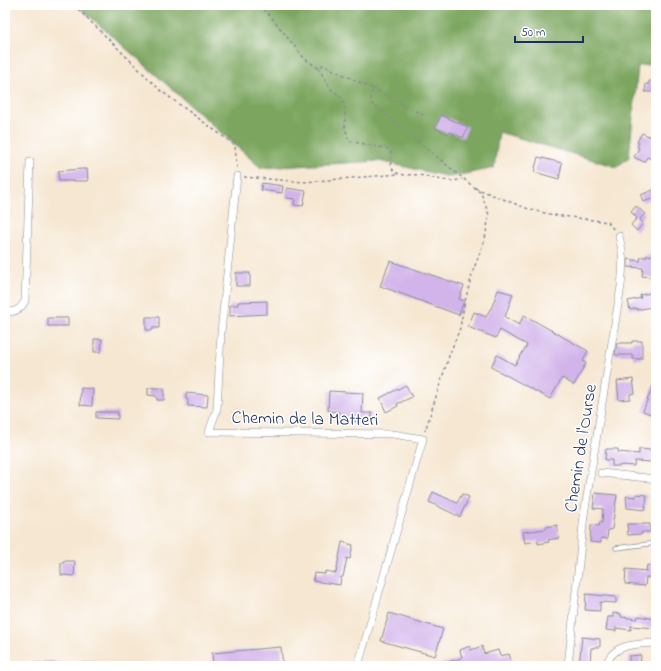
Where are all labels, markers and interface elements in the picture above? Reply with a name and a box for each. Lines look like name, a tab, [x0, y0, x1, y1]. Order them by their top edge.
scale bar	[515, 18, 583, 44]
text: 50 m	[521, 24, 545, 42]
street label: Chemin de l'Ourse	[559, 381, 605, 514]
street label: Chemin de la Matteri	[231, 406, 379, 434]

